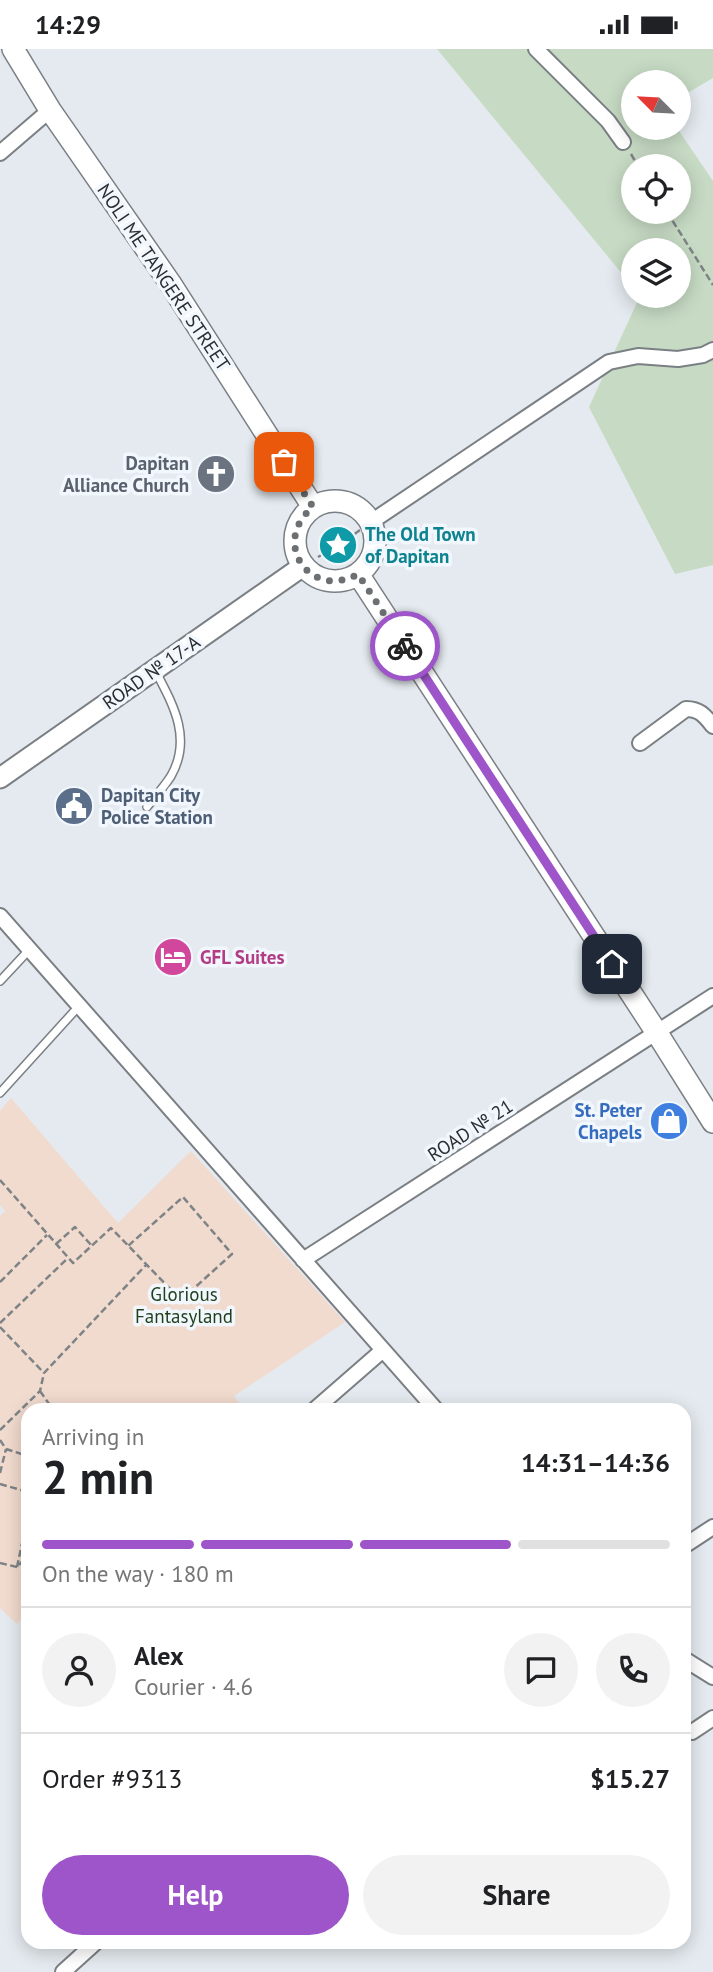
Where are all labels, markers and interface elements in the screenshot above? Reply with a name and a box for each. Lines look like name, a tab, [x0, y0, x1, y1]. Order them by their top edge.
text: 14:29	[35, 8, 101, 41]
north arrow	[621, 70, 691, 140]
map controls	[621, 70, 691, 308]
button: locate	[621, 154, 691, 224]
street label: NOLI ME TANGERE STREET	[92, 179, 236, 375]
button: layers	[621, 238, 691, 308]
pin	[254, 432, 314, 492]
icon: bag	[265, 443, 303, 481]
place label: Dapitan Alliance Church	[63, 451, 189, 497]
church icon: Dapitan Alliance Church	[195, 453, 237, 495]
place label: The Old Town of Dapitan	[365, 522, 476, 568]
place icon: The Old Town of Dapitan	[317, 524, 359, 566]
courier	[370, 611, 440, 681]
icon: bike	[386, 627, 424, 665]
street label: ROAD № 17-A	[98, 630, 204, 714]
place label: Dapitan City Police Station	[101, 783, 213, 829]
public building icon: Dapitan City Police Station	[53, 785, 95, 827]
pin	[582, 934, 642, 994]
hotel icon: GFL Suites	[152, 936, 194, 978]
place label: GFL Suites	[200, 945, 284, 969]
icon: home	[593, 945, 631, 983]
street label: ROAD № 21	[423, 1094, 517, 1166]
place label: St. Peter Chapels	[574, 1098, 642, 1144]
shop icon: St. Peter Chapels	[648, 1100, 690, 1142]
park label: Glorious Fantasyland	[135, 1282, 233, 1328]
text: Arriving in	[42, 1422, 144, 1451]
text: 14:31–14:36	[521, 1446, 670, 1479]
text: 2 min	[42, 1447, 154, 1507]
text: On the way · 180 m	[42, 1559, 234, 1588]
button: person	[42, 1633, 116, 1707]
button: chat	[504, 1633, 578, 1707]
button: phone	[596, 1633, 670, 1707]
text: Alex	[134, 1639, 184, 1672]
text: Courier · 4.6	[134, 1672, 253, 1701]
text: Order #9313	[42, 1762, 182, 1795]
text: $15.27	[590, 1762, 670, 1795]
button: Help	[42, 1855, 349, 1935]
button: Share	[363, 1855, 670, 1935]

